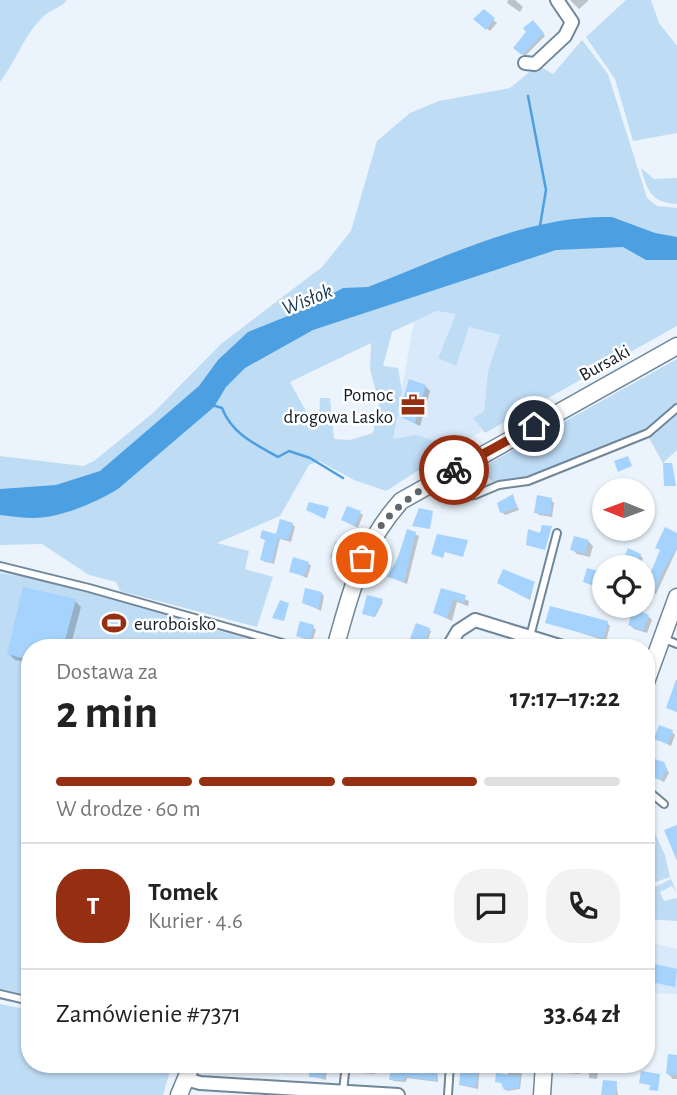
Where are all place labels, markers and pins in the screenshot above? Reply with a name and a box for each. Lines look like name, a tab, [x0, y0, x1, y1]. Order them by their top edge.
place label: Pomoc drogowa Lasko	[284, 386, 393, 427]
office icon: Pomoc drogowa Lasko	[399, 391, 427, 419]
pin	[504, 396, 564, 456]
pin	[332, 528, 392, 588]
sports icon: euroboisko	[100, 609, 128, 637]
place label: euroboisko	[134, 615, 216, 634]

